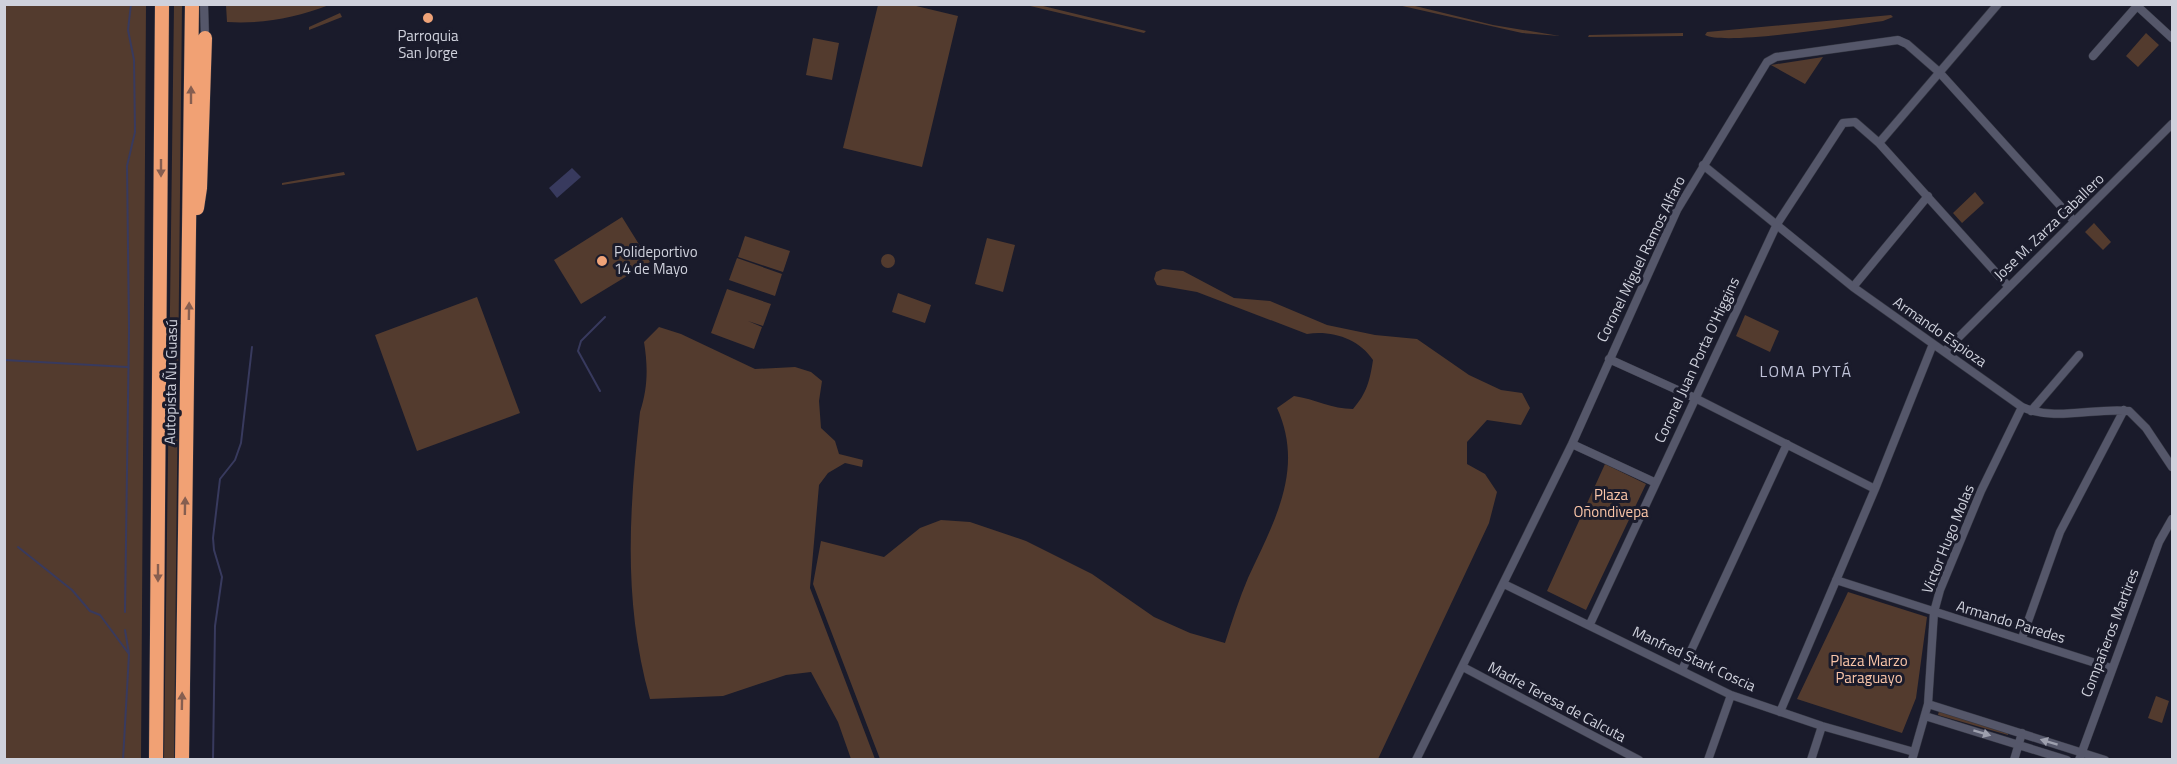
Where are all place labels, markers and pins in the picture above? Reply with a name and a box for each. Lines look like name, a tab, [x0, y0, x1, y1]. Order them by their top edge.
marker: Parroquia San Jorge	[421, 11, 435, 25]
place label: Parroquia San Jorge	[397, 24, 459, 64]
place label: Polideportivo 14 de Mayo	[614, 240, 698, 280]
marker: Polideportivo 14 de Mayo	[595, 254, 609, 268]

